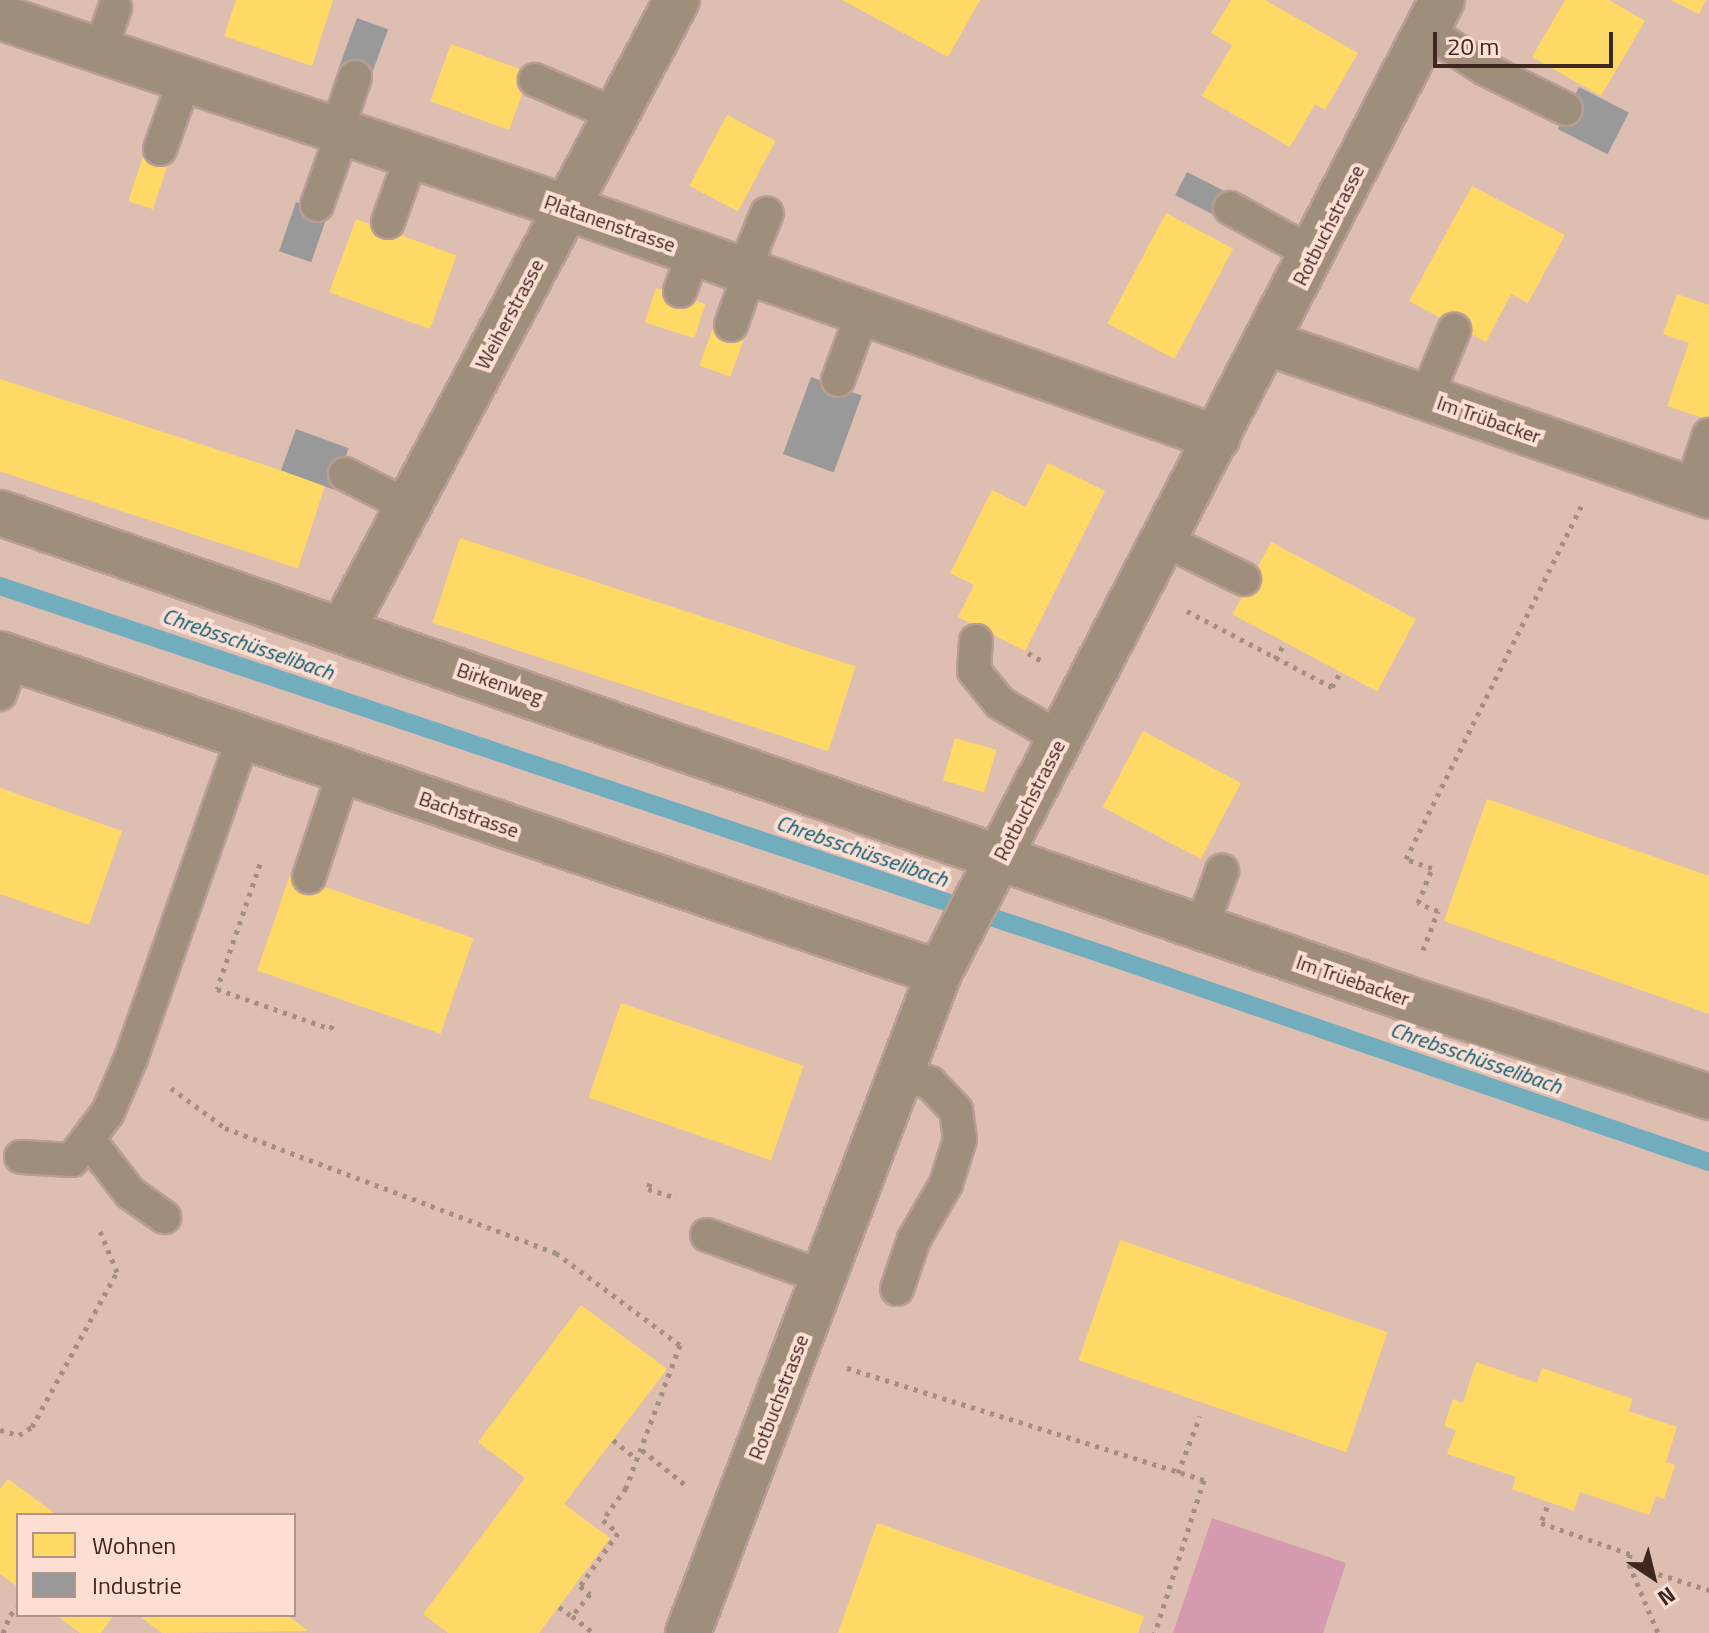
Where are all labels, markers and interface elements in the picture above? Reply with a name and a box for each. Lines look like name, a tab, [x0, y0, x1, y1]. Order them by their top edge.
scale bar	[1437, 16, 1617, 66]
text: 20 m	[1447, 28, 1499, 64]
street label: Rotbuchstrasse	[1287, 161, 1369, 289]
street label: Platanenstrasse	[541, 189, 679, 257]
street label: Weiherstrasse	[470, 255, 548, 373]
street label: Im Trübacker	[1434, 390, 1544, 448]
water label: Chrebsschüsselibach	[159, 602, 337, 686]
street label: Birkenweg	[454, 657, 546, 709]
street label: Rotbuchstrasse	[988, 736, 1070, 864]
street label: Bachstrasse	[416, 786, 522, 842]
water label: Chrebsschüsselibach	[773, 809, 951, 893]
street label: Im Trüebacker	[1293, 949, 1413, 1011]
water label: Chrebsschüsselibach	[1387, 1016, 1565, 1100]
street label: Rotbuchstrasse	[743, 1331, 813, 1463]
legend	[16, 1513, 296, 1617]
text: Wohnen	[92, 1527, 176, 1563]
north arrow	[1613, 1537, 1693, 1617]
text: Industrie	[92, 1567, 182, 1603]
text: N	[1651, 1578, 1683, 1615]

